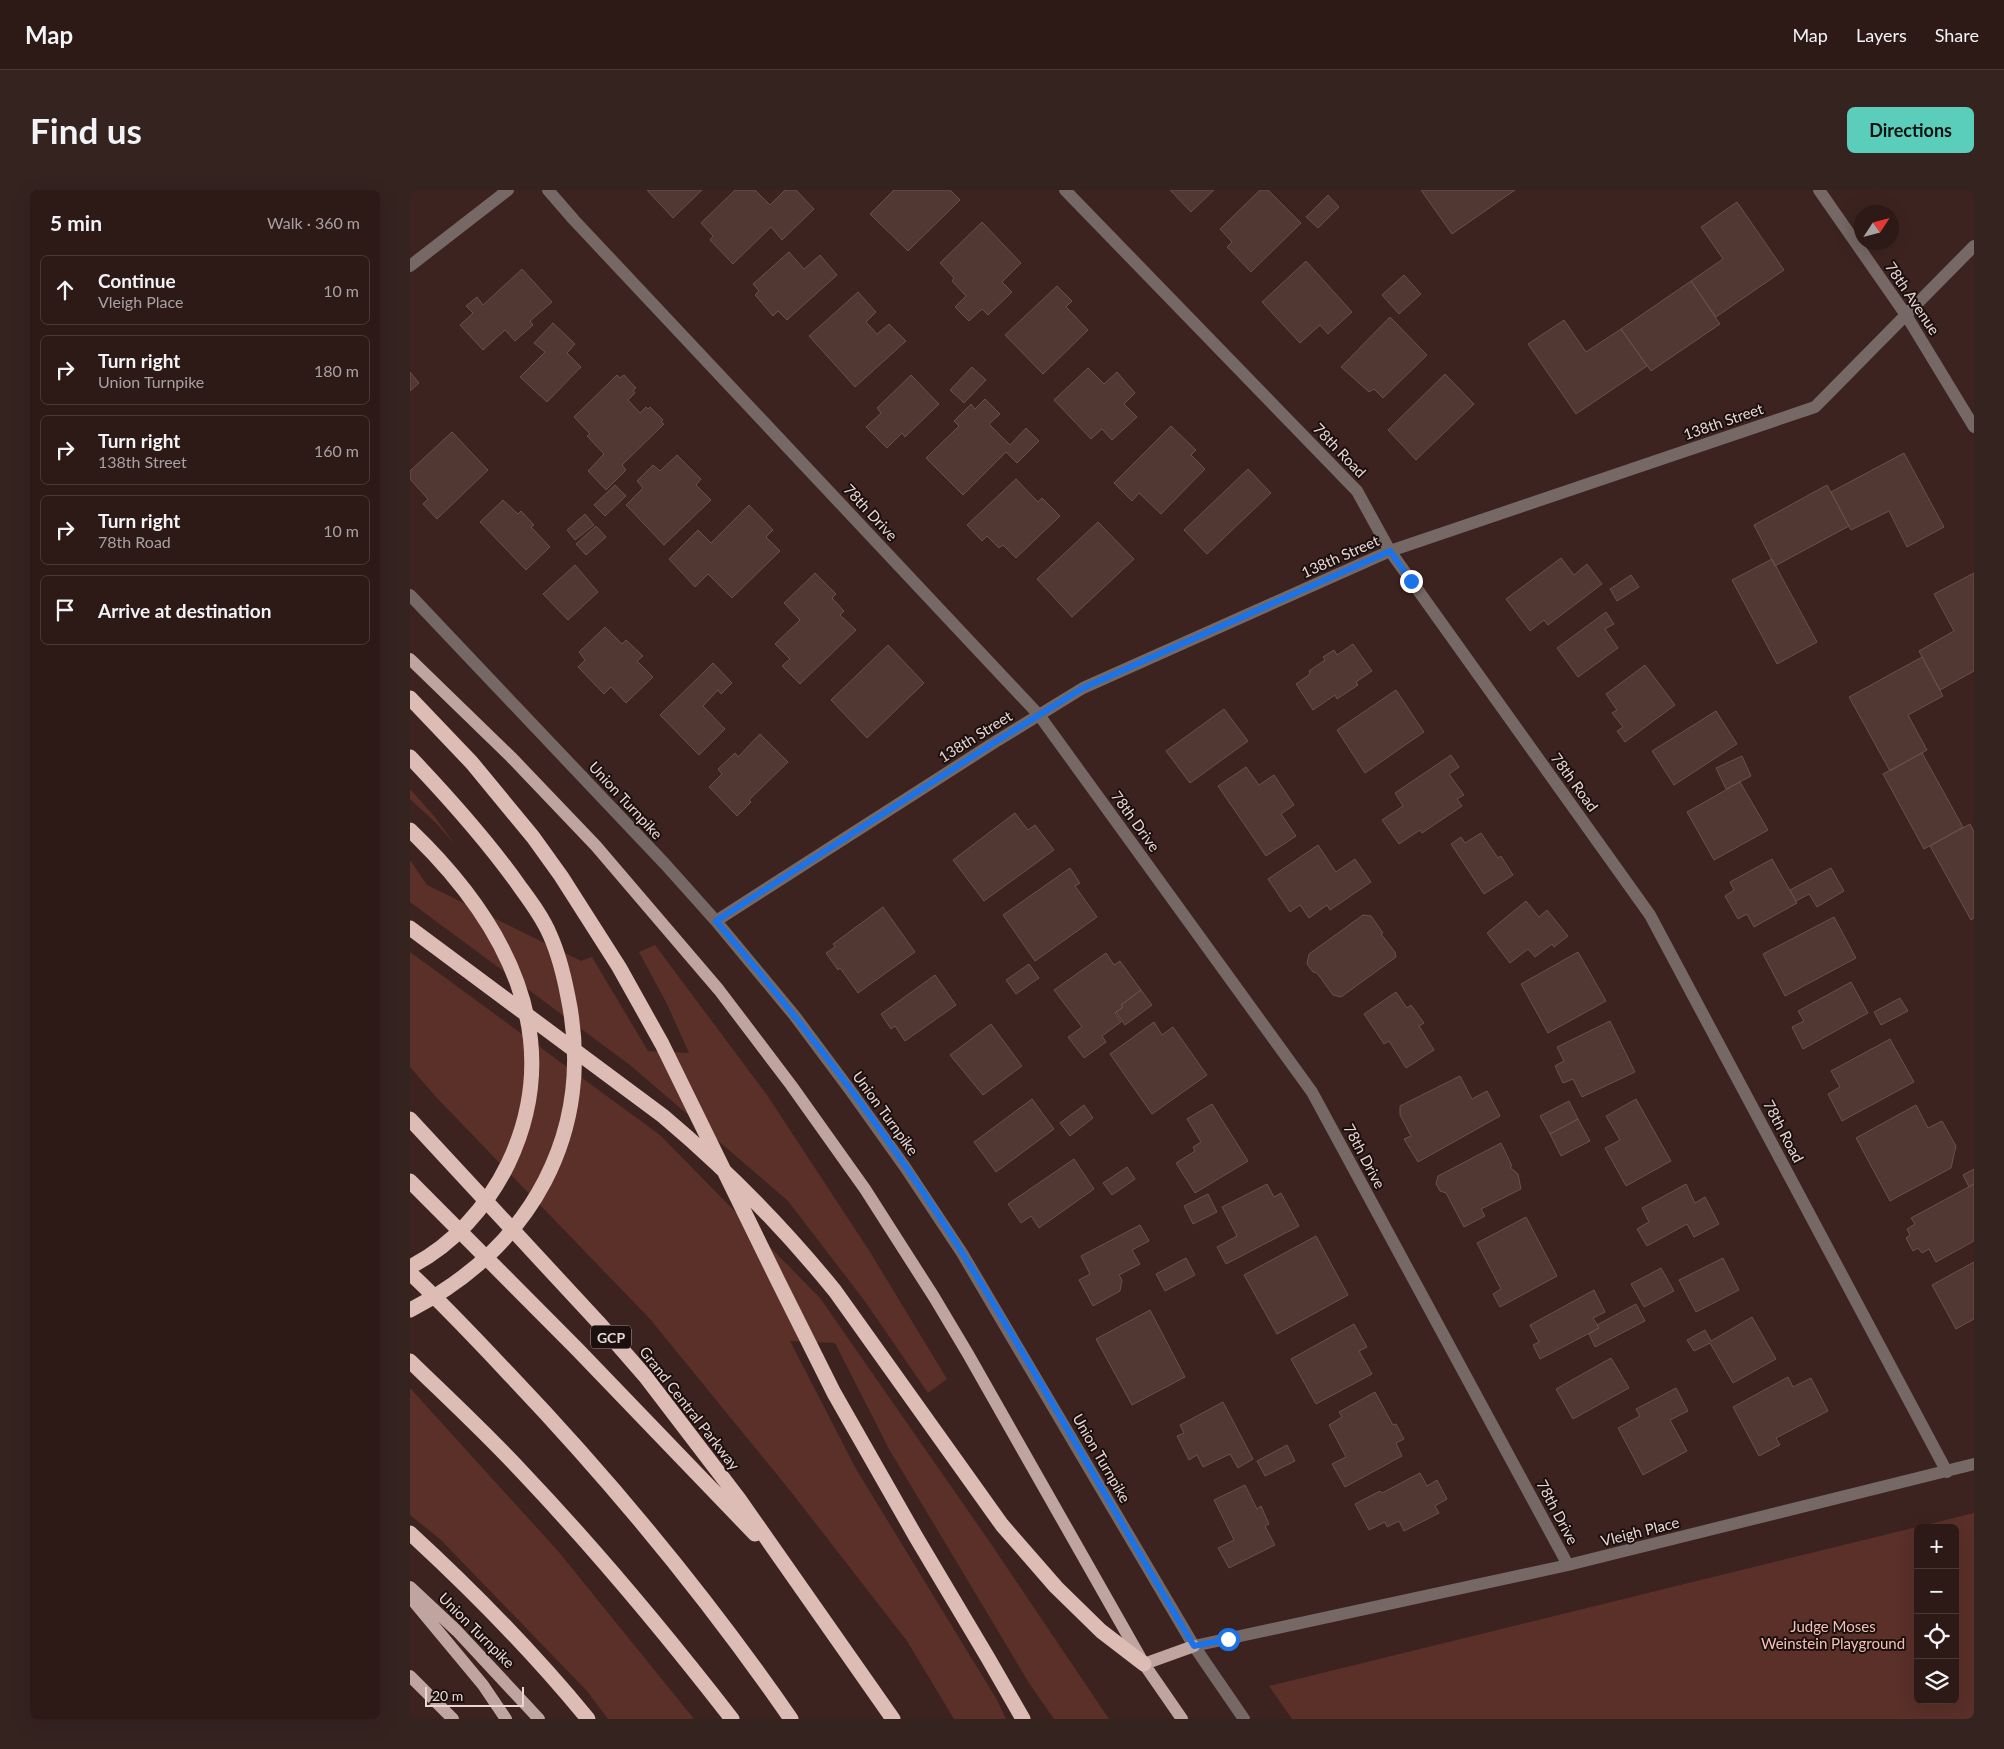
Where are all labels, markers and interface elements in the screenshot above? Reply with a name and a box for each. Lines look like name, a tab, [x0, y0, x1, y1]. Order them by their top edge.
text: Map	[25, 20, 73, 49]
text: Map	[1792, 24, 1828, 46]
text: Layers	[1856, 24, 1907, 46]
text: Share	[1935, 24, 1979, 46]
button: Directions	[1847, 107, 1974, 153]
text: Find us	[30, 109, 142, 151]
north arrow	[1854, 205, 1899, 250]
text: 5 min	[50, 210, 102, 235]
text: Walk · 360 m	[267, 213, 360, 232]
street label: 78th Avenue	[1882, 258, 1944, 338]
text: Continue	[98, 269, 176, 292]
icon: ahead	[51, 276, 79, 304]
text: 10 m	[323, 281, 359, 300]
text: Vleigh Place	[98, 292, 183, 311]
text: Turn right	[98, 349, 180, 372]
icon: right	[51, 356, 79, 384]
text: 180 m	[314, 361, 359, 380]
text: Union Turnpike	[98, 372, 204, 391]
street label: 138th Street	[1681, 399, 1766, 443]
street label: 78th Road	[1310, 419, 1370, 481]
text: Turn right	[98, 429, 180, 452]
icon: right	[51, 436, 79, 464]
text: 160 m	[314, 441, 359, 460]
text: 138th Street	[98, 452, 187, 471]
street label: 78th Drive	[840, 480, 902, 544]
text: Turn right	[98, 509, 180, 532]
icon: right	[51, 516, 79, 544]
text: 10 m	[323, 521, 359, 540]
street label: 138th Street	[1298, 531, 1382, 581]
text: 78th Road	[98, 532, 171, 551]
route end	[1400, 570, 1423, 593]
icon: arrive	[51, 596, 79, 624]
text: Arrive at destination	[98, 599, 271, 622]
street label: 138th Street	[935, 706, 1016, 766]
street label: 78th Road	[1548, 749, 1602, 815]
street label: Union Turnpike	[585, 757, 667, 843]
street label: 78th Drive	[1108, 787, 1164, 855]
street label: Union Turnpike	[849, 1067, 923, 1159]
street label: 78th Road	[1760, 1097, 1808, 1165]
street label: 78th Drive	[1340, 1121, 1390, 1192]
road number: GCP	[591, 1326, 631, 1348]
street label: Grand Central Parkway	[636, 1343, 744, 1474]
street label: Union Turnpike	[1069, 1410, 1135, 1506]
street label: 78th Drive	[1533, 1477, 1583, 1548]
street label: Vleigh Place	[1599, 1513, 1681, 1549]
map controls	[1914, 1524, 1959, 1704]
button: +	[1914, 1524, 1959, 1569]
button: −	[1914, 1569, 1959, 1614]
street label: Union Turnpike	[435, 1588, 519, 1672]
button: locate	[1914, 1614, 1959, 1659]
park label: Judge Moses Weinstein Playground	[1761, 1617, 1905, 1652]
route start	[1217, 1628, 1240, 1651]
button: layers	[1914, 1659, 1959, 1704]
scale bar	[425, 1684, 524, 1707]
text: 20 m	[432, 1687, 463, 1704]

